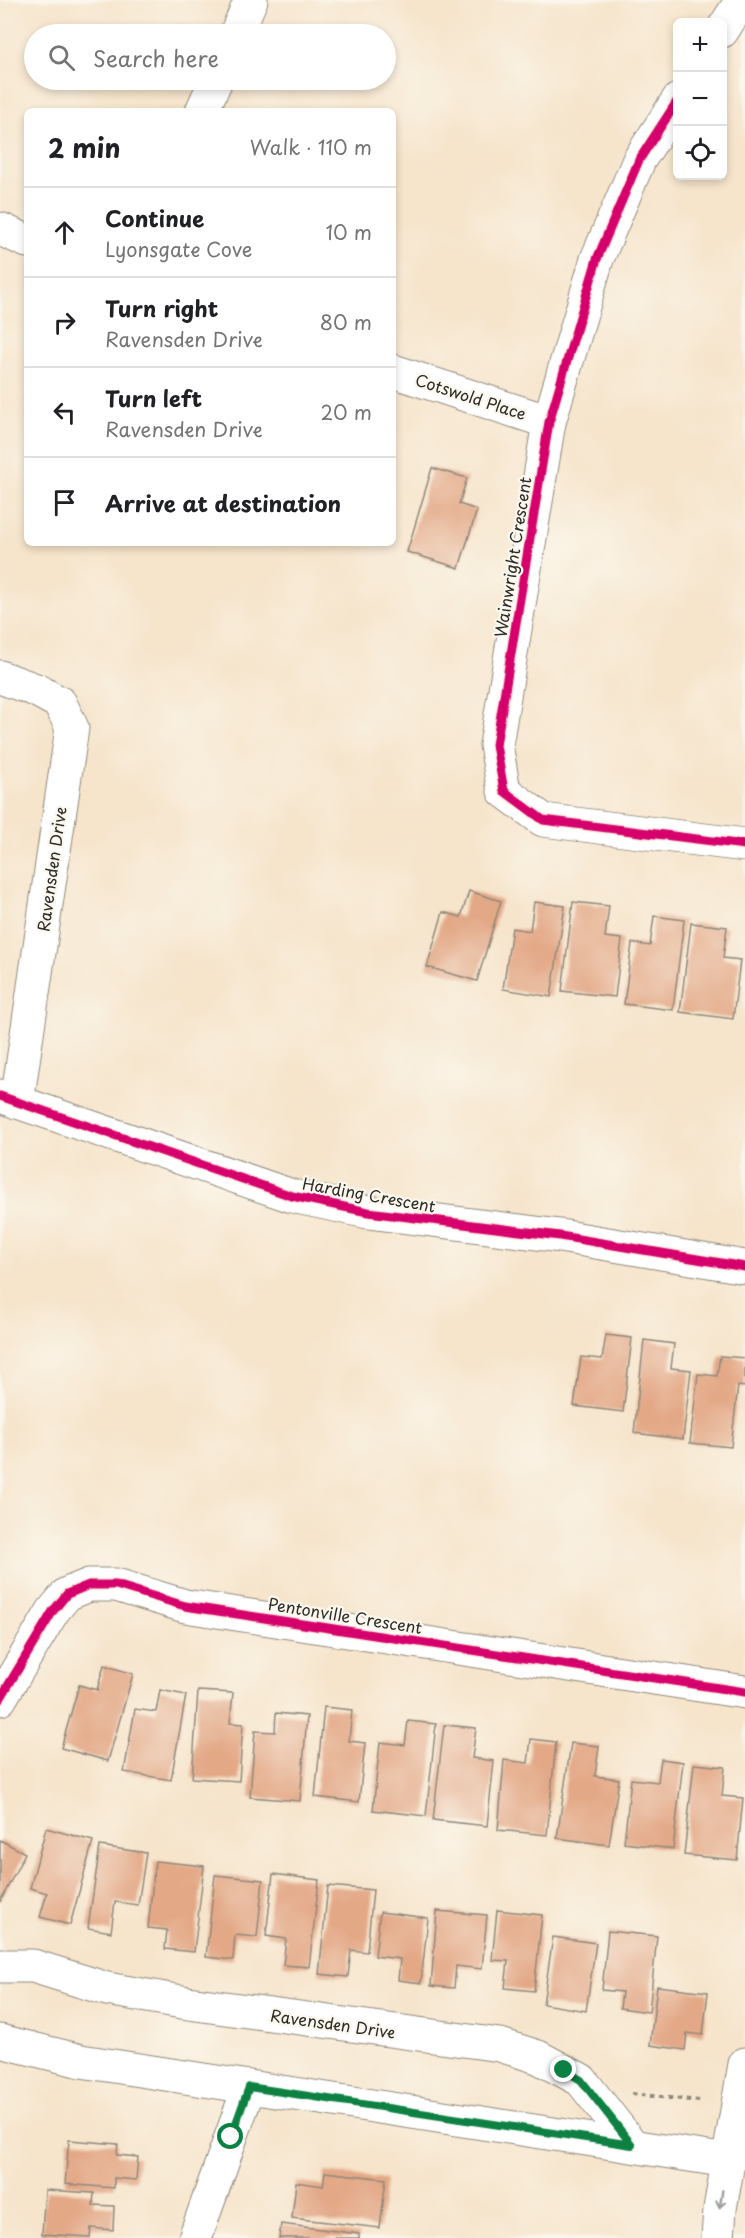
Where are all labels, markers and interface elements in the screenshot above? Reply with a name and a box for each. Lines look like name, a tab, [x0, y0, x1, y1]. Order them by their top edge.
map controls	[673, 18, 727, 180]
button: +	[673, 18, 727, 72]
search box	[24, 24, 396, 90]
icon: search	[45, 41, 78, 74]
text: Search here	[93, 41, 219, 74]
button: −	[673, 72, 727, 126]
button: locate	[673, 126, 727, 180]
text: 2 min	[48, 128, 121, 167]
text: Walk · 110 m	[250, 132, 372, 162]
text: Continue	[105, 201, 204, 234]
icon: ahead	[48, 216, 81, 249]
text: 10 m	[325, 217, 372, 247]
text: Lyonsgate Cove	[105, 234, 252, 264]
text: Turn right	[105, 291, 218, 324]
icon: right	[48, 306, 81, 339]
text: 80 m	[320, 307, 372, 337]
text: Ravensden Drive	[105, 324, 263, 354]
street label: Cotswold Place	[412, 367, 530, 425]
text: Turn left	[105, 381, 202, 414]
icon: left	[48, 396, 81, 429]
text: 20 m	[320, 397, 372, 427]
text: Ravensden Drive	[105, 414, 263, 444]
street label: Wainwright Crescent	[487, 475, 537, 639]
icon: arrive	[48, 486, 81, 519]
text: Arrive at destination	[105, 486, 341, 519]
street label: Ravensden Drive	[30, 805, 72, 933]
street label: Harding Crescent	[301, 1170, 438, 1218]
street label: Pentonville Crescent	[266, 1591, 424, 1639]
street label: Ravensden Drive	[269, 2002, 397, 2044]
route end	[550, 2056, 576, 2082]
route start	[217, 2123, 243, 2149]
one-way arrow	[716, 2189, 727, 2209]

